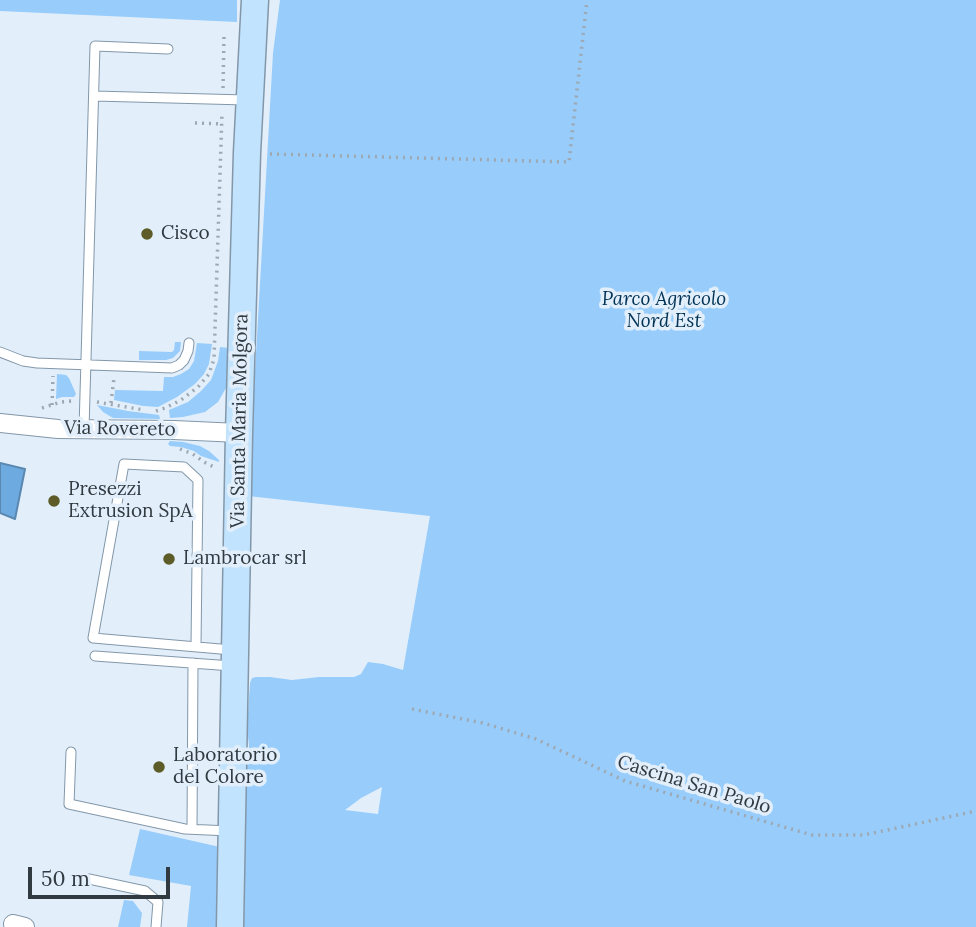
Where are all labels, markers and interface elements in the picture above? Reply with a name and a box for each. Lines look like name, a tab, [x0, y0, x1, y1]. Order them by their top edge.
place label: Cisco	[161, 223, 210, 245]
marker: Cisco	[139, 226, 155, 242]
park label: Parco Agricolo Nord Est	[602, 289, 726, 333]
street label: Via Santa Maria Molgora	[227, 313, 253, 529]
street label: Via Rovereto	[64, 417, 176, 441]
place label: Presezzi Extrusion SpA	[68, 479, 192, 523]
marker: Presezzi Extrusion SpA	[46, 493, 62, 509]
place label: Lambrocar srl	[183, 548, 307, 570]
marker: Lambrocar srl	[161, 551, 177, 567]
place label: Laboratorio del Colore	[173, 745, 277, 789]
street label: Cascina San Paolo	[614, 751, 774, 819]
marker: Laboratorio del Colore	[151, 759, 167, 775]
scale bar	[32, 853, 173, 897]
text: 50 m	[41, 865, 90, 892]

